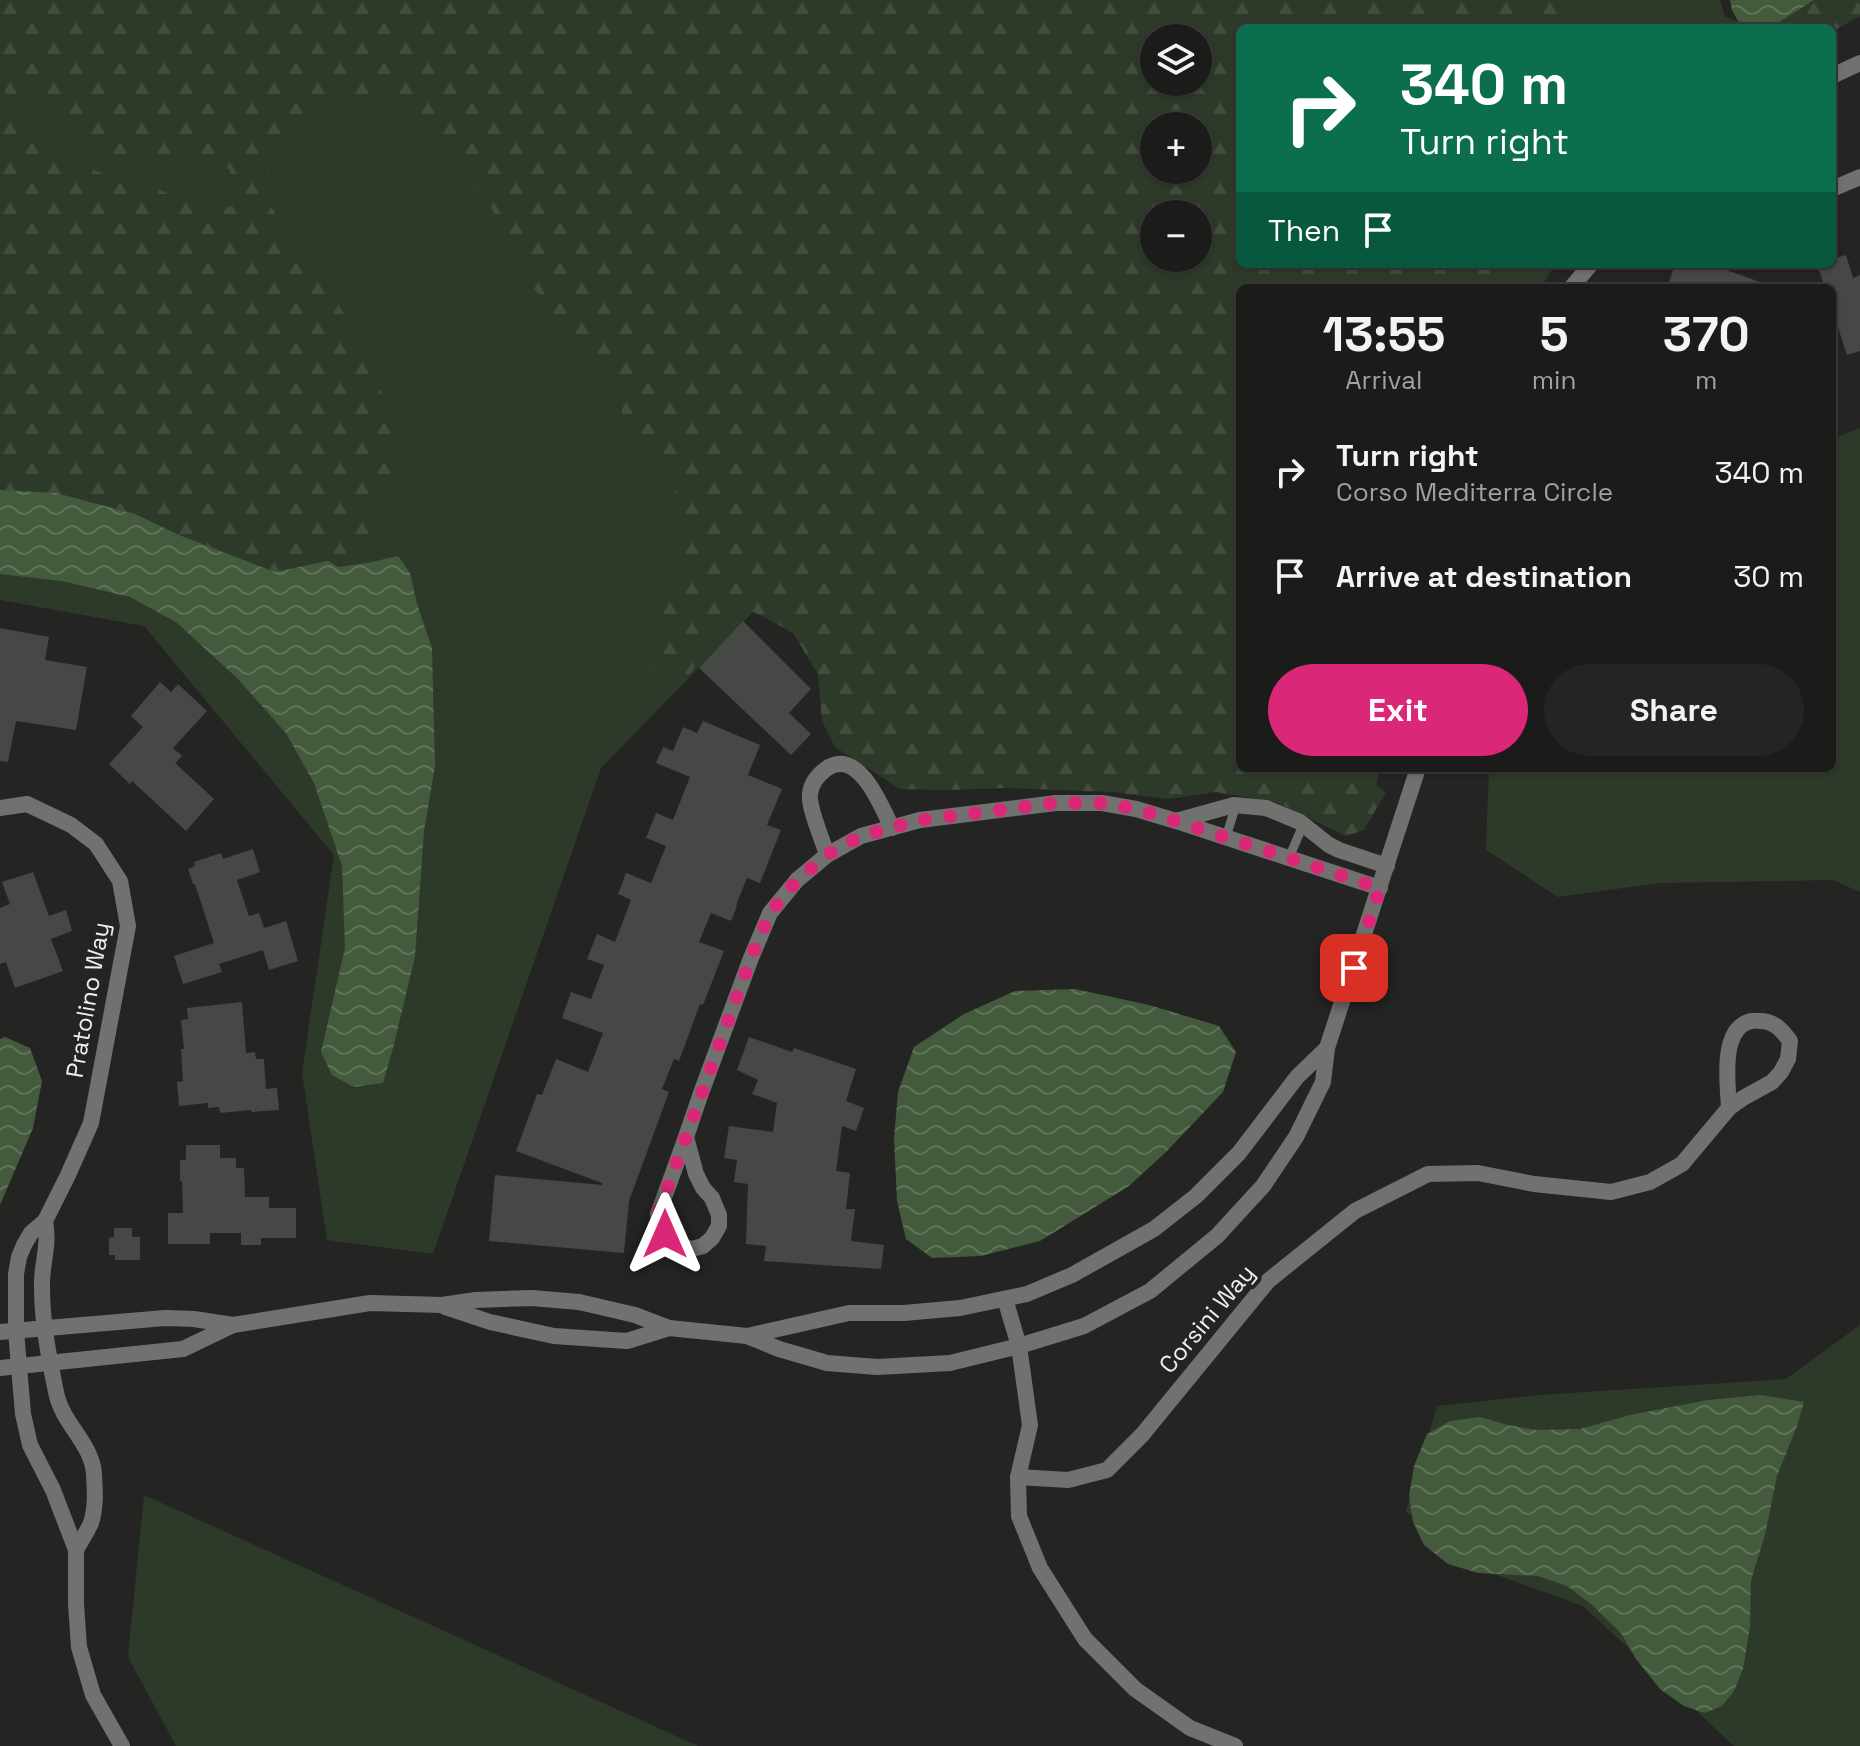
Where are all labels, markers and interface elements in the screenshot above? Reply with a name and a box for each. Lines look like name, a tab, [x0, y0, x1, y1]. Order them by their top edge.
map controls	[1140, 24, 1212, 272]
button: layers	[1140, 24, 1212, 96]
text: 340 m	[1400, 49, 1568, 120]
icon: right	[1268, 56, 1372, 160]
button: +	[1140, 112, 1212, 184]
text: Turn right	[1400, 119, 1569, 165]
button: −	[1140, 200, 1212, 272]
icon: arrive	[1356, 208, 1400, 252]
text: Then	[1268, 211, 1340, 250]
text: 13:55	[1322, 304, 1445, 365]
text: 5	[1540, 304, 1568, 365]
text: 370	[1663, 304, 1750, 365]
text: Arrival	[1345, 363, 1423, 397]
text: min	[1532, 363, 1576, 397]
text: m	[1695, 363, 1717, 397]
text: Turn right	[1336, 436, 1479, 475]
icon: right	[1268, 450, 1312, 494]
text: 340 m	[1714, 453, 1804, 492]
text: Corso Mediterra Circle	[1336, 475, 1613, 509]
icon: arrive	[1268, 554, 1312, 598]
text: Arrive at destination	[1336, 557, 1632, 596]
text: 30 m	[1733, 557, 1804, 596]
button: Exit	[1268, 664, 1528, 756]
button: Share	[1544, 664, 1804, 756]
street label: Pratolino Way	[59, 920, 116, 1080]
pin	[1320, 934, 1388, 1002]
icon: arrive	[1332, 946, 1376, 990]
position arrow	[623, 1192, 707, 1276]
street label: Corsini Way	[1152, 1258, 1261, 1380]

